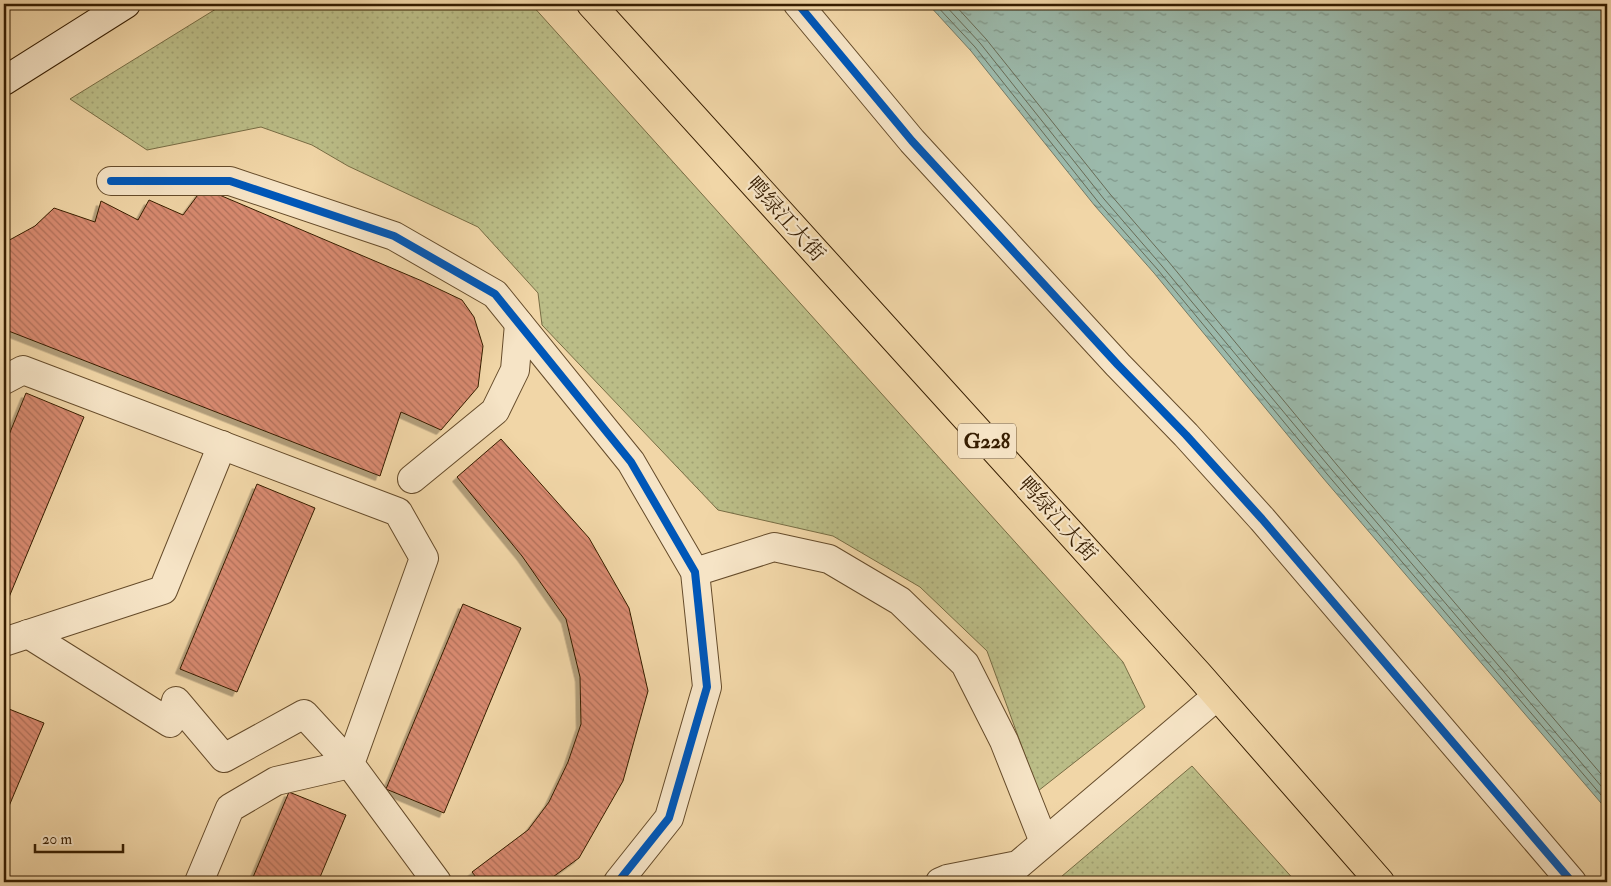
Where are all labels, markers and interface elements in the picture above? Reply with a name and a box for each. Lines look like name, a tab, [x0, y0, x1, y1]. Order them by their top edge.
street label: 鸭绿江大街	[740, 171, 831, 267]
road number: G228	[958, 424, 1016, 458]
street label: 鸭绿江大街	[1012, 471, 1103, 567]
scale bar	[35, 821, 122, 853]
text: 20 m	[42, 830, 72, 849]

